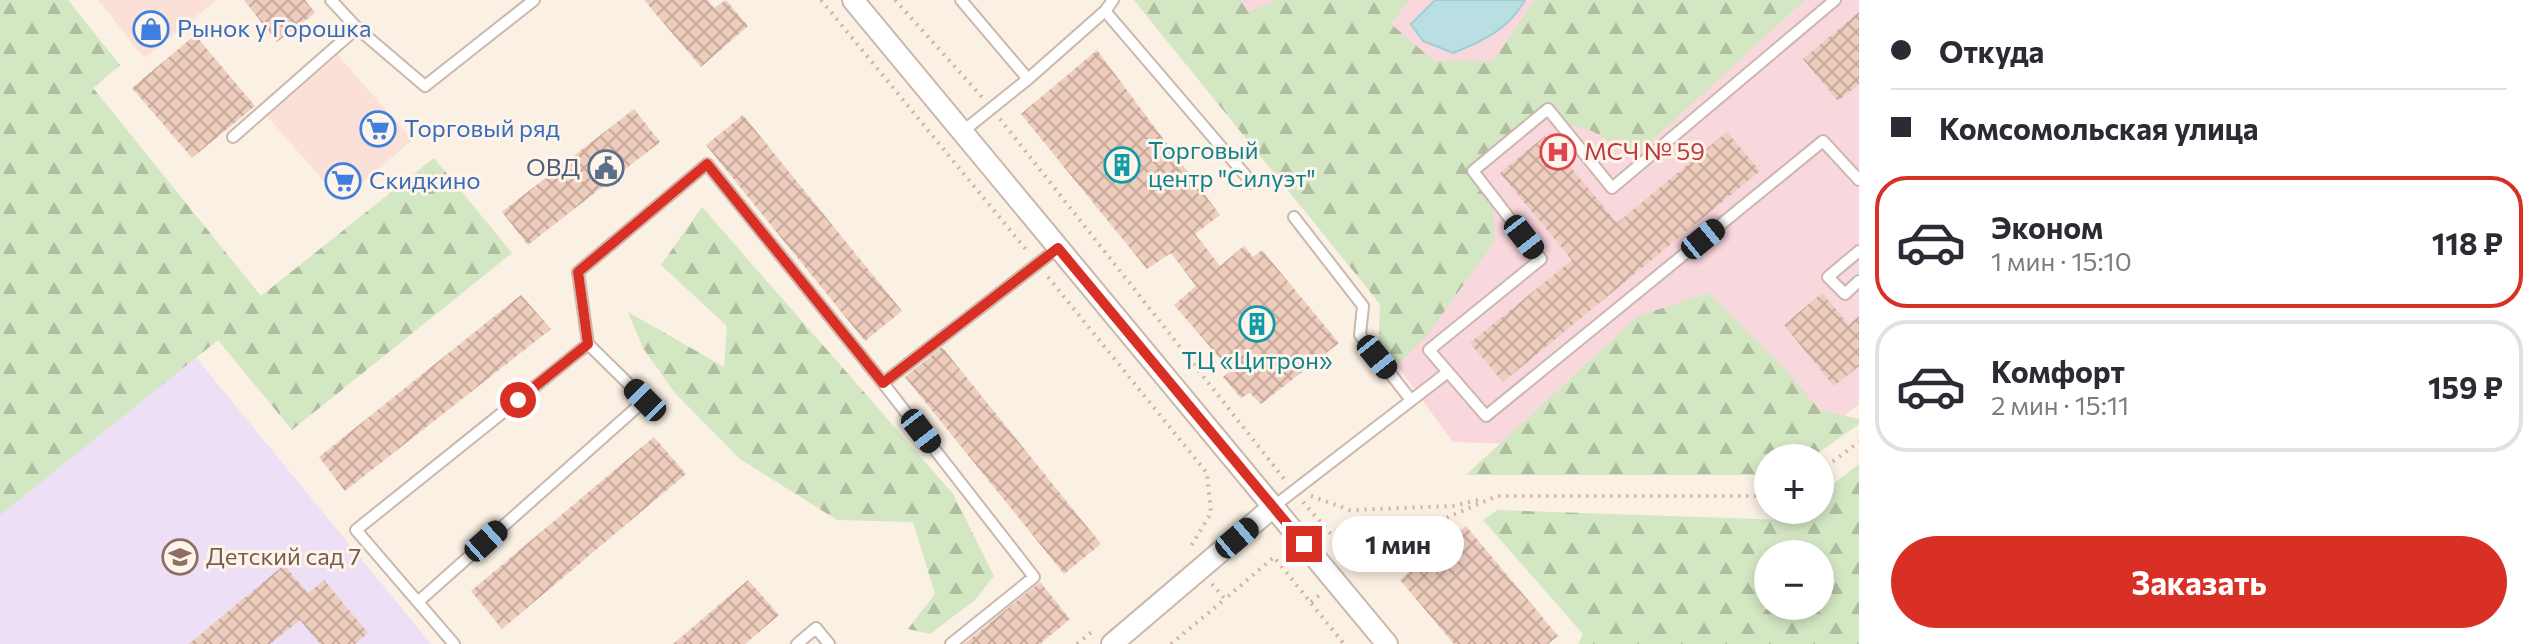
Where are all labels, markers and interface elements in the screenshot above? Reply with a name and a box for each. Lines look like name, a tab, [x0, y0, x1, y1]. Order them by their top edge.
shop icon: Рынок у Горошка	[132, 10, 170, 48]
place label: Рынок у Горошка	[177, 13, 372, 42]
text: Откуда	[1939, 32, 2044, 69]
text: Комсомольская улица	[1939, 109, 2259, 146]
supermarket icon: Торговый ряд	[359, 110, 397, 148]
place label: Торговый ряд	[404, 113, 560, 142]
hospital icon: МСЧ № 59	[1539, 133, 1577, 171]
place label: Торговый центр "Силуэт"	[1148, 135, 1316, 192]
place label: МСЧ № 59	[1584, 136, 1705, 165]
building icon: Торговый центр "Силуэт"	[1103, 146, 1141, 184]
public building icon: ОВД	[587, 149, 625, 187]
place label: ОВД	[526, 152, 580, 181]
supermarket icon: Скидкино	[324, 162, 362, 200]
place label: Скидкино	[369, 165, 481, 194]
icon: car	[1895, 206, 1967, 278]
text: Эконом	[1991, 208, 2103, 245]
car	[1500, 211, 1548, 263]
car	[1677, 215, 1729, 263]
text: 118 ₽	[2432, 224, 2503, 261]
text: 1 мин · 15:10	[1991, 245, 2132, 276]
building icon: ТЦ «Цитрон»	[1238, 305, 1276, 343]
car	[1353, 331, 1401, 383]
place label: ТЦ «Цитрон»	[1181, 345, 1333, 374]
icon: car	[1895, 350, 1967, 422]
text: Комфорт	[1991, 352, 2125, 389]
text: 159 ₽	[2428, 368, 2503, 405]
car	[620, 375, 670, 425]
route start	[500, 382, 536, 418]
text: 2 мин · 15:11	[1991, 389, 2129, 420]
car	[897, 405, 945, 457]
map controls	[1754, 444, 1834, 620]
button: +	[1754, 444, 1834, 524]
car	[1211, 513, 1263, 563]
car	[460, 516, 512, 566]
callout: 1 мин	[1332, 516, 1464, 572]
route end	[1286, 526, 1322, 562]
text: 1 мин	[1365, 528, 1431, 559]
button: Заказать	[1891, 536, 2507, 628]
school or university icon: Детский сад 7	[161, 538, 199, 576]
button: −	[1754, 540, 1834, 620]
place label: Детский сад 7	[206, 541, 361, 570]

